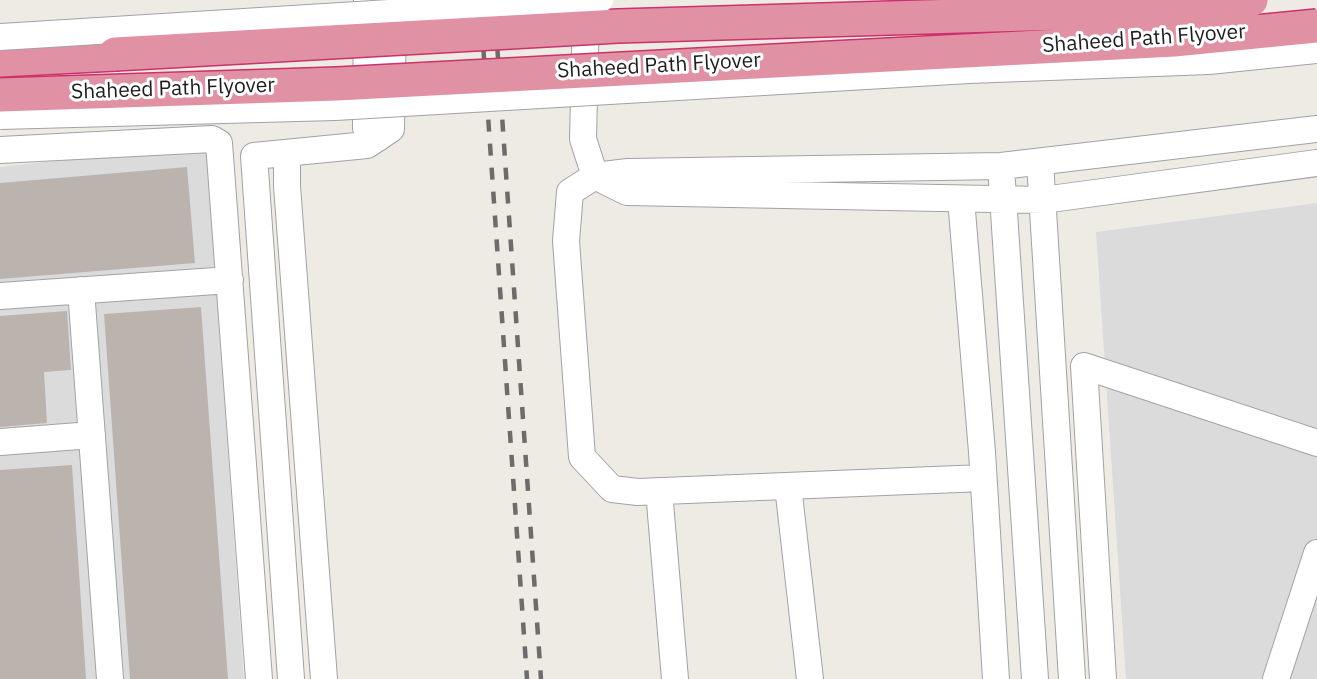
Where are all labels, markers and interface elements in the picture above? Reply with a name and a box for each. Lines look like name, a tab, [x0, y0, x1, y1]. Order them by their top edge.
street label: Shaheed Path Flyover	[1041, 19, 1247, 59]
street label: Shaheed Path Flyover	[556, 48, 762, 84]
street label: Shaheed Path Flyover	[71, 73, 275, 105]

